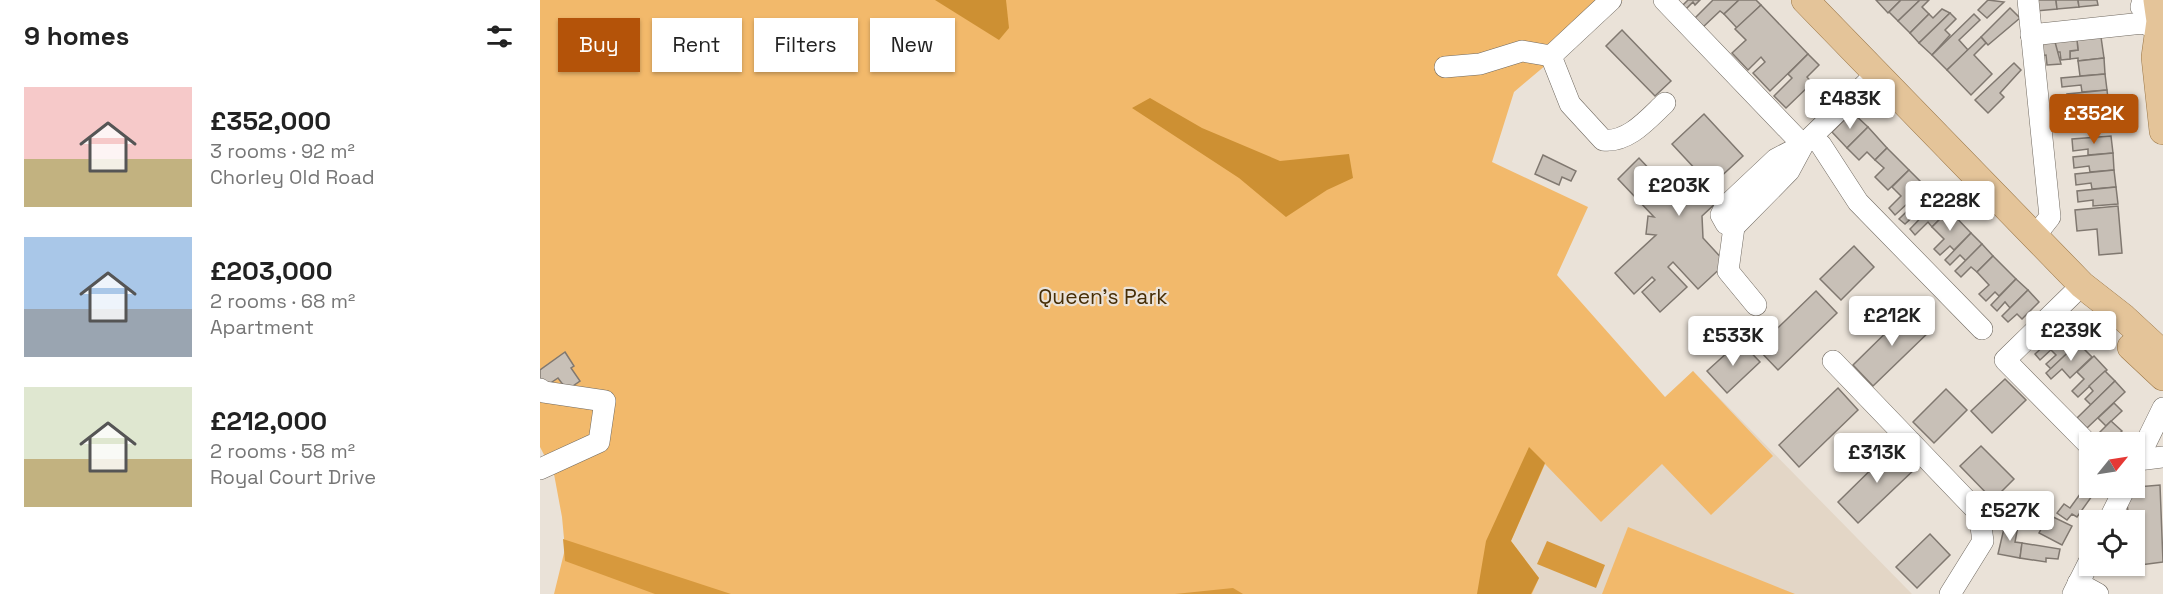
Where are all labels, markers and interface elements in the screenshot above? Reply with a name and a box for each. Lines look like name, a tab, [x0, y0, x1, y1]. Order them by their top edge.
chip: Buy	[558, 18, 640, 72]
chip: Rent	[652, 18, 742, 72]
chip: Filters	[754, 18, 858, 72]
chip: New	[870, 18, 955, 72]
text: 9 homes	[24, 19, 129, 53]
icon: filters	[483, 20, 516, 53]
pin: £483K	[1808, 79, 1892, 130]
text: £483K	[1819, 85, 1881, 111]
pin: £352K	[2052, 94, 2136, 145]
text: £352K	[2063, 100, 2125, 126]
text: £352,000	[210, 104, 331, 138]
icon: home	[72, 111, 144, 183]
text: 3 rooms · 92 m²	[210, 138, 355, 164]
text: Chorley Old Road	[210, 164, 375, 190]
pin: £203K	[1637, 166, 1721, 217]
text: £203K	[1648, 172, 1710, 198]
pin: £228K	[1908, 181, 1992, 232]
text: £228K	[1919, 187, 1981, 213]
text: £203,000	[210, 254, 333, 288]
icon: home	[72, 261, 144, 333]
park label: Queen's Park	[1038, 283, 1168, 310]
text: 2 rooms · 68 m²	[210, 288, 355, 314]
pin: £212K	[1850, 296, 1934, 347]
text: £212K	[1863, 302, 1921, 328]
pin: £239K	[2029, 311, 2113, 362]
text: Apartment	[210, 314, 314, 340]
pin: £533K	[1691, 316, 1775, 367]
text: £239K	[2040, 317, 2102, 343]
text: £533K	[1702, 322, 1764, 348]
text: £212,000	[210, 404, 327, 438]
icon: home	[72, 411, 144, 483]
north arrow	[2079, 432, 2145, 498]
map controls	[2079, 432, 2145, 576]
pin: £313K	[1835, 433, 1919, 484]
text: 2 rooms · 58 m²	[210, 438, 355, 464]
text: £313K	[1848, 439, 1906, 465]
text: Royal Court Drive	[210, 464, 376, 490]
pin: £527K	[1968, 491, 2052, 542]
text: £527K	[1980, 497, 2040, 523]
button: locate	[2079, 510, 2145, 576]

